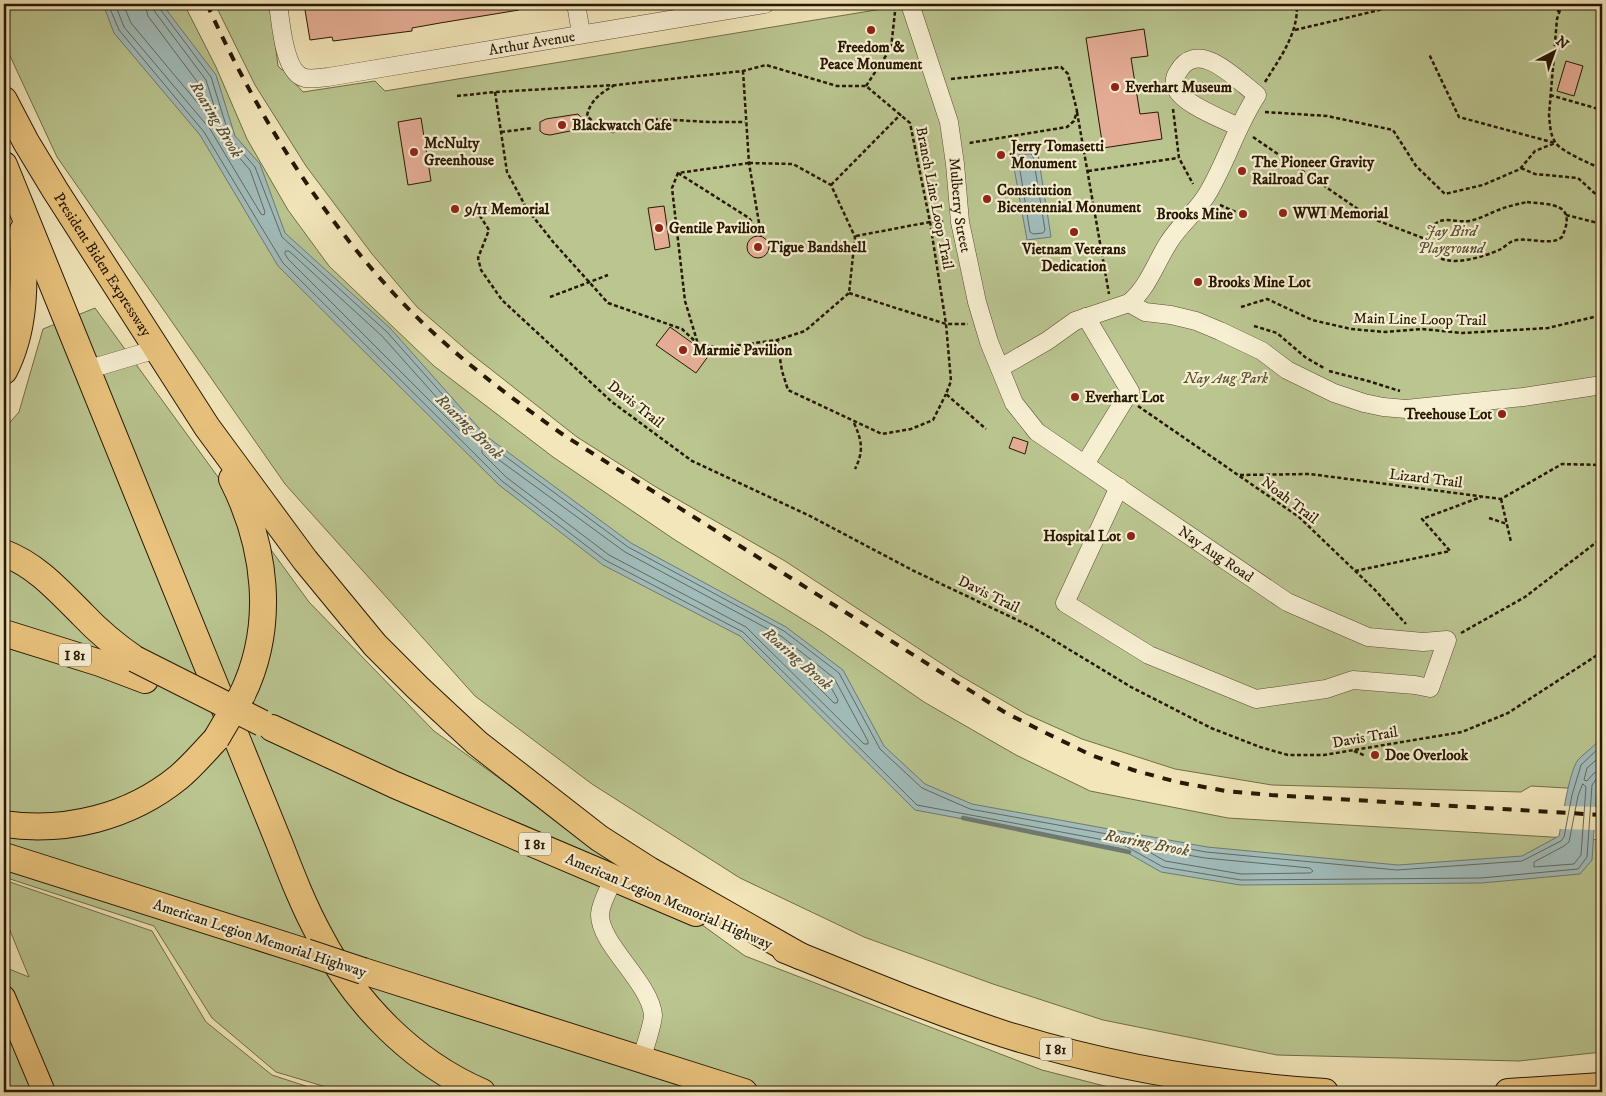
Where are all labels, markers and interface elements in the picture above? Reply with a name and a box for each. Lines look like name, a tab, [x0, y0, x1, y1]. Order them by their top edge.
marker: Freedom & Peace Monument	[865, 24, 877, 36]
street label: Arthur Avenue	[487, 27, 576, 60]
north arrow	[1528, 28, 1578, 78]
text: N	[1552, 32, 1572, 54]
place label: Freedom & Peace Monument	[820, 38, 923, 74]
water label: Roaring Brook	[185, 77, 247, 162]
place label: Everhart Museum	[1125, 78, 1233, 97]
marker: Everhart Museum	[1109, 81, 1121, 93]
place label: Blackwatch Cafe	[572, 116, 673, 135]
marker: Blackwatch Cafe	[556, 119, 568, 131]
street label: Branch Line Loop Trail	[911, 125, 958, 271]
place label: McNulty Greenhouse	[424, 134, 495, 170]
place label: Jerry Tomasetti Monument	[1009, 137, 1104, 173]
marker: McNulty Greenhouse	[408, 146, 420, 158]
marker: Jerry Tomasetti Monument	[995, 149, 1007, 161]
place label: The Pioneer Gravity Railroad Car	[1251, 153, 1375, 189]
street label: Mulberry Street	[944, 157, 975, 254]
marker: The Pioneer Gravity Railroad Car	[1236, 165, 1248, 177]
place label: Constitution Bicentennial Monument	[997, 181, 1141, 217]
street label: President Biden Expressway	[49, 189, 156, 341]
marker: Constitution Bicentennial Monument	[981, 193, 993, 205]
place label: 9/11 Memorial	[464, 200, 550, 219]
marker: 9/11 Memorial	[449, 203, 461, 215]
place label: WWI Memorial	[1292, 204, 1389, 223]
place label: Brooks Mine	[1156, 205, 1234, 224]
marker: WWI Memorial	[1277, 207, 1289, 219]
marker: Brooks Mine	[1237, 208, 1249, 220]
place label: Gentile Pavilion	[669, 219, 765, 238]
marker: Gentile Pavilion	[653, 222, 665, 234]
park label: Jay Bird Playground	[1418, 222, 1487, 258]
marker: Vietnam Veterans Dedication	[1068, 226, 1080, 238]
place label: Tigue Bandshell	[767, 238, 867, 257]
place label: Vietnam Veterans Dedication	[1021, 240, 1126, 276]
marker: Tigue Bandshell	[752, 241, 764, 253]
place label: Brooks Mine Lot	[1208, 273, 1311, 292]
marker: Brooks Mine Lot	[1192, 276, 1204, 288]
street label: Main Line Loop Trail	[1353, 309, 1487, 330]
place label: Marmie Pavilion	[693, 341, 792, 360]
marker: Marmie Pavilion	[677, 344, 689, 356]
park label: Nay Aug Park	[1183, 369, 1269, 388]
street label: Davis Trail	[604, 376, 668, 433]
place label: Everhart Lot	[1085, 388, 1165, 407]
water label: Roaring Brook	[431, 389, 507, 464]
marker: Everhart Lot	[1069, 391, 1081, 403]
place label: Treehouse Lot	[1403, 405, 1492, 424]
marker: Treehouse Lot	[1496, 408, 1508, 420]
street label: Lizard Trail	[1388, 465, 1464, 492]
street label: Noah Trail	[1257, 473, 1323, 528]
street label: Nay Aug Road	[1174, 522, 1258, 587]
place label: Hospital Lot	[1043, 527, 1121, 546]
marker: Hospital Lot	[1125, 530, 1137, 542]
street label: Davis Trail	[955, 571, 1023, 618]
water label: Roaring Brook	[758, 622, 837, 695]
road number: I 81	[59, 644, 91, 666]
street label: Davis Trail	[1331, 722, 1400, 753]
place label: Doe Overlook	[1385, 746, 1469, 765]
marker: Doe Overlook	[1369, 749, 1381, 761]
water label: Roaring Brook	[1102, 825, 1191, 861]
road number: I 81	[519, 832, 551, 856]
street label: American Legion Memorial Highway	[562, 849, 776, 954]
street label: American Legion Memorial Highway	[151, 895, 370, 982]
road number: I 81	[1040, 1038, 1072, 1060]

